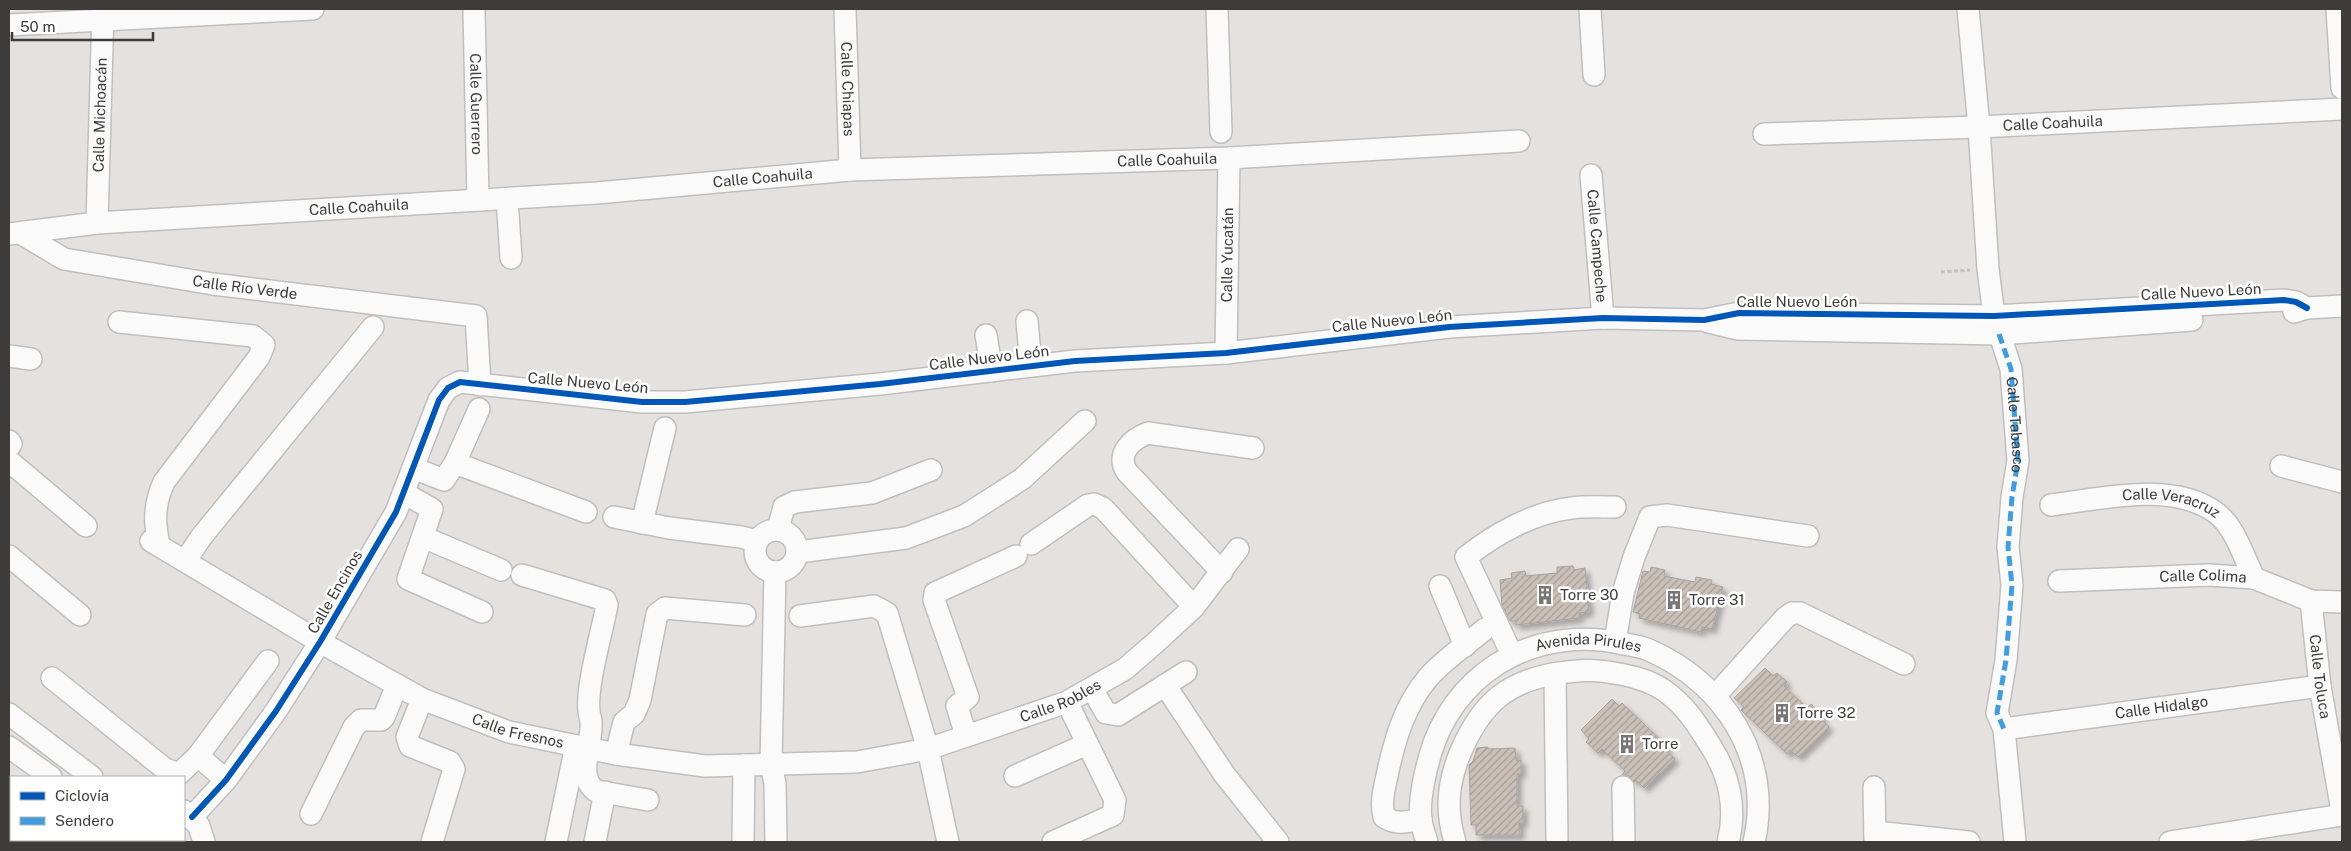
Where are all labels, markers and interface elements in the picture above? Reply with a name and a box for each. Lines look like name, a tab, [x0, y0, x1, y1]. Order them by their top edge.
scale bar	[12, 10, 154, 42]
text: 50 m	[20, 18, 55, 35]
street label: Calle Chiapas	[838, 41, 858, 137]
street label: Calle Guerrero	[467, 53, 486, 155]
street label: Calle Michoacán	[89, 58, 110, 173]
street label: Calle Coahuila	[2002, 112, 2103, 134]
street label: Calle Coahuila	[1117, 149, 1218, 170]
street label: Calle Coahuila	[712, 164, 813, 190]
street label: Calle Campeche	[1584, 189, 1611, 303]
street label: Calle Coahuila	[308, 195, 409, 218]
street label: Calle Yucatán	[1218, 207, 1236, 303]
street label: Calle Río Verde	[191, 272, 298, 302]
street label: Calle Nuevo León	[2140, 280, 2262, 303]
street label: Calle Nuevo León	[1737, 293, 1857, 310]
street label: Calle Nuevo León	[1331, 306, 1453, 335]
street label: Calle Nuevo León	[928, 342, 1050, 373]
street label: Calle Nuevo León	[527, 369, 649, 396]
street label: Calle Tabasco	[2004, 376, 2027, 475]
street label: Calle Veracruz	[2122, 485, 2224, 521]
street label: Calle Encinos	[304, 547, 365, 636]
street label: Calle Colima	[2159, 566, 2247, 585]
building icon: Torre 30	[1534, 584, 1556, 606]
place label: Torre 30	[1560, 586, 1619, 603]
building icon: Torre 31	[1663, 589, 1685, 611]
place label: Torre 31	[1689, 591, 1745, 608]
street label: Avenida Pirules	[1533, 630, 1643, 655]
street label: Calle Toluca	[2307, 633, 2335, 720]
street label: Calle Robles	[1018, 676, 1104, 725]
street label: Calle Hidalgo	[2114, 692, 2209, 722]
building icon: Torre 32	[1771, 702, 1793, 724]
place label: Torre 32	[1797, 704, 1855, 721]
street label: Calle Fresnos	[470, 710, 565, 751]
building icon: Torre	[1616, 733, 1638, 755]
place label: Torre	[1642, 735, 1678, 752]
legend	[10, 776, 185, 841]
text: Ciclovía	[55, 787, 109, 804]
text: Sendero	[55, 812, 114, 829]

